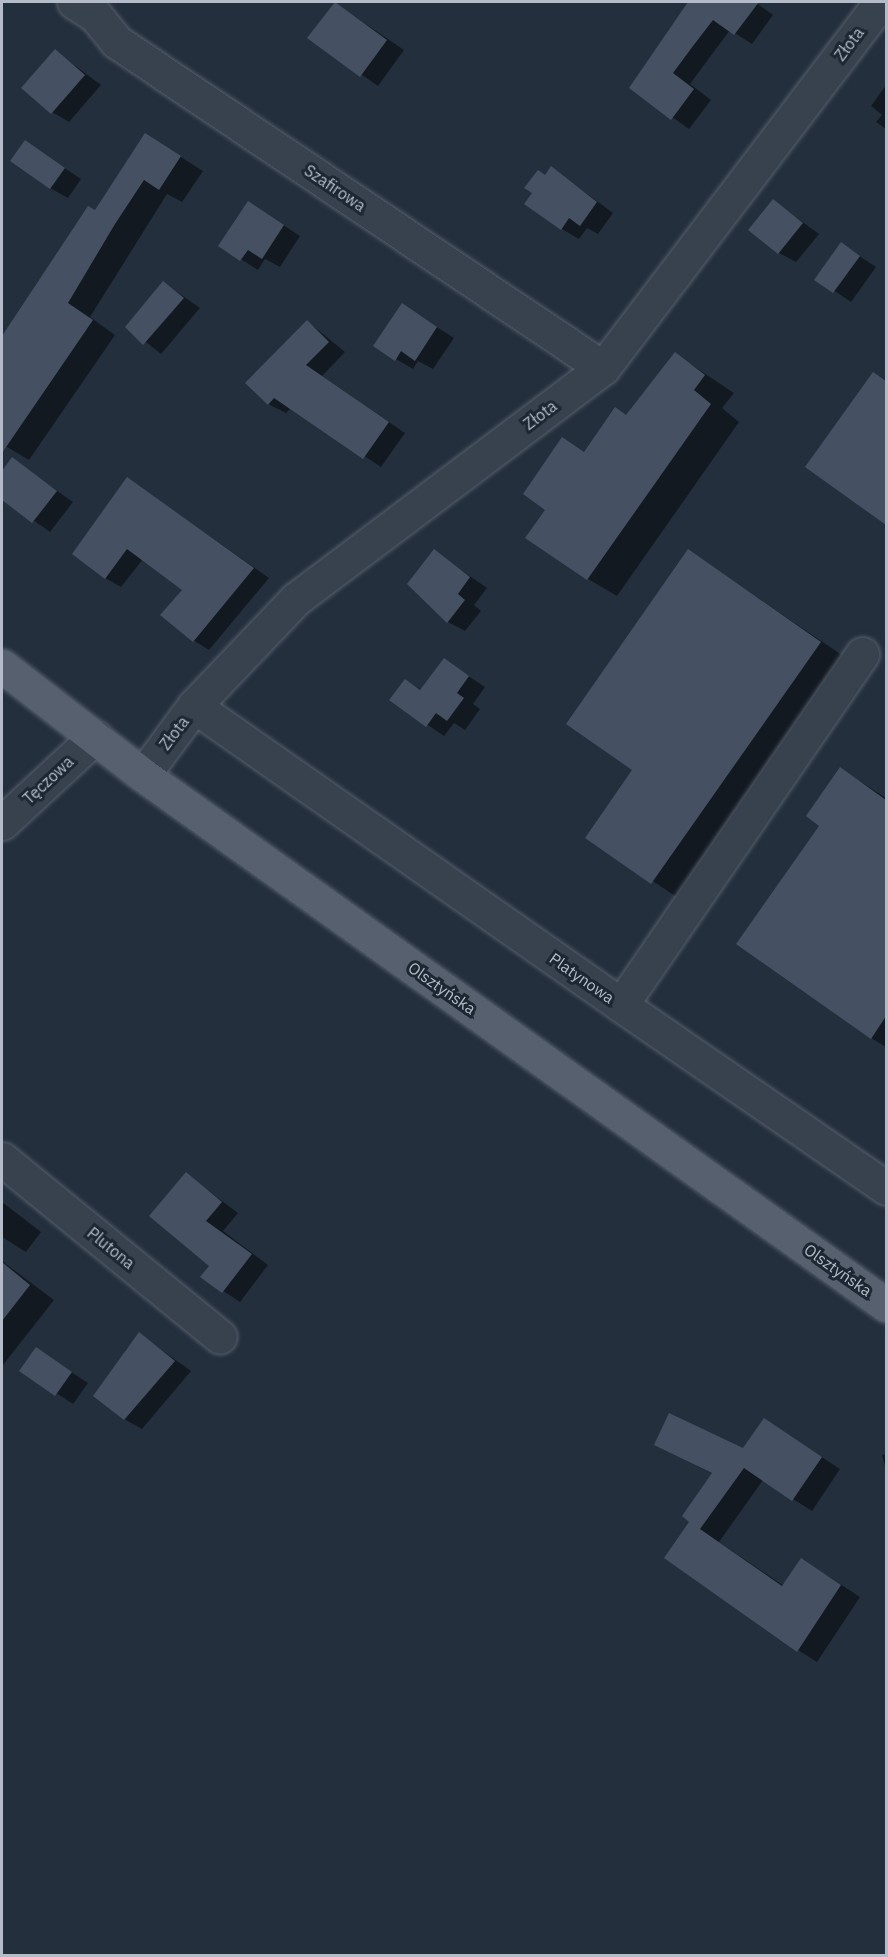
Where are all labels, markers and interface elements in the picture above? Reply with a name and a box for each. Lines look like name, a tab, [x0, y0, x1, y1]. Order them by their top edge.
street label: Złota	[830, 24, 868, 64]
street label: Szafirowa	[301, 161, 369, 215]
street label: Złota	[520, 396, 560, 434]
street label: Złota	[155, 713, 193, 753]
street label: Tęczowa	[19, 752, 77, 808]
street label: Platynowa	[546, 949, 618, 1007]
street label: Olsztyńska	[405, 958, 479, 1018]
street label: Plutona	[83, 1223, 139, 1273]
street label: Olsztyńska	[801, 1240, 875, 1300]

